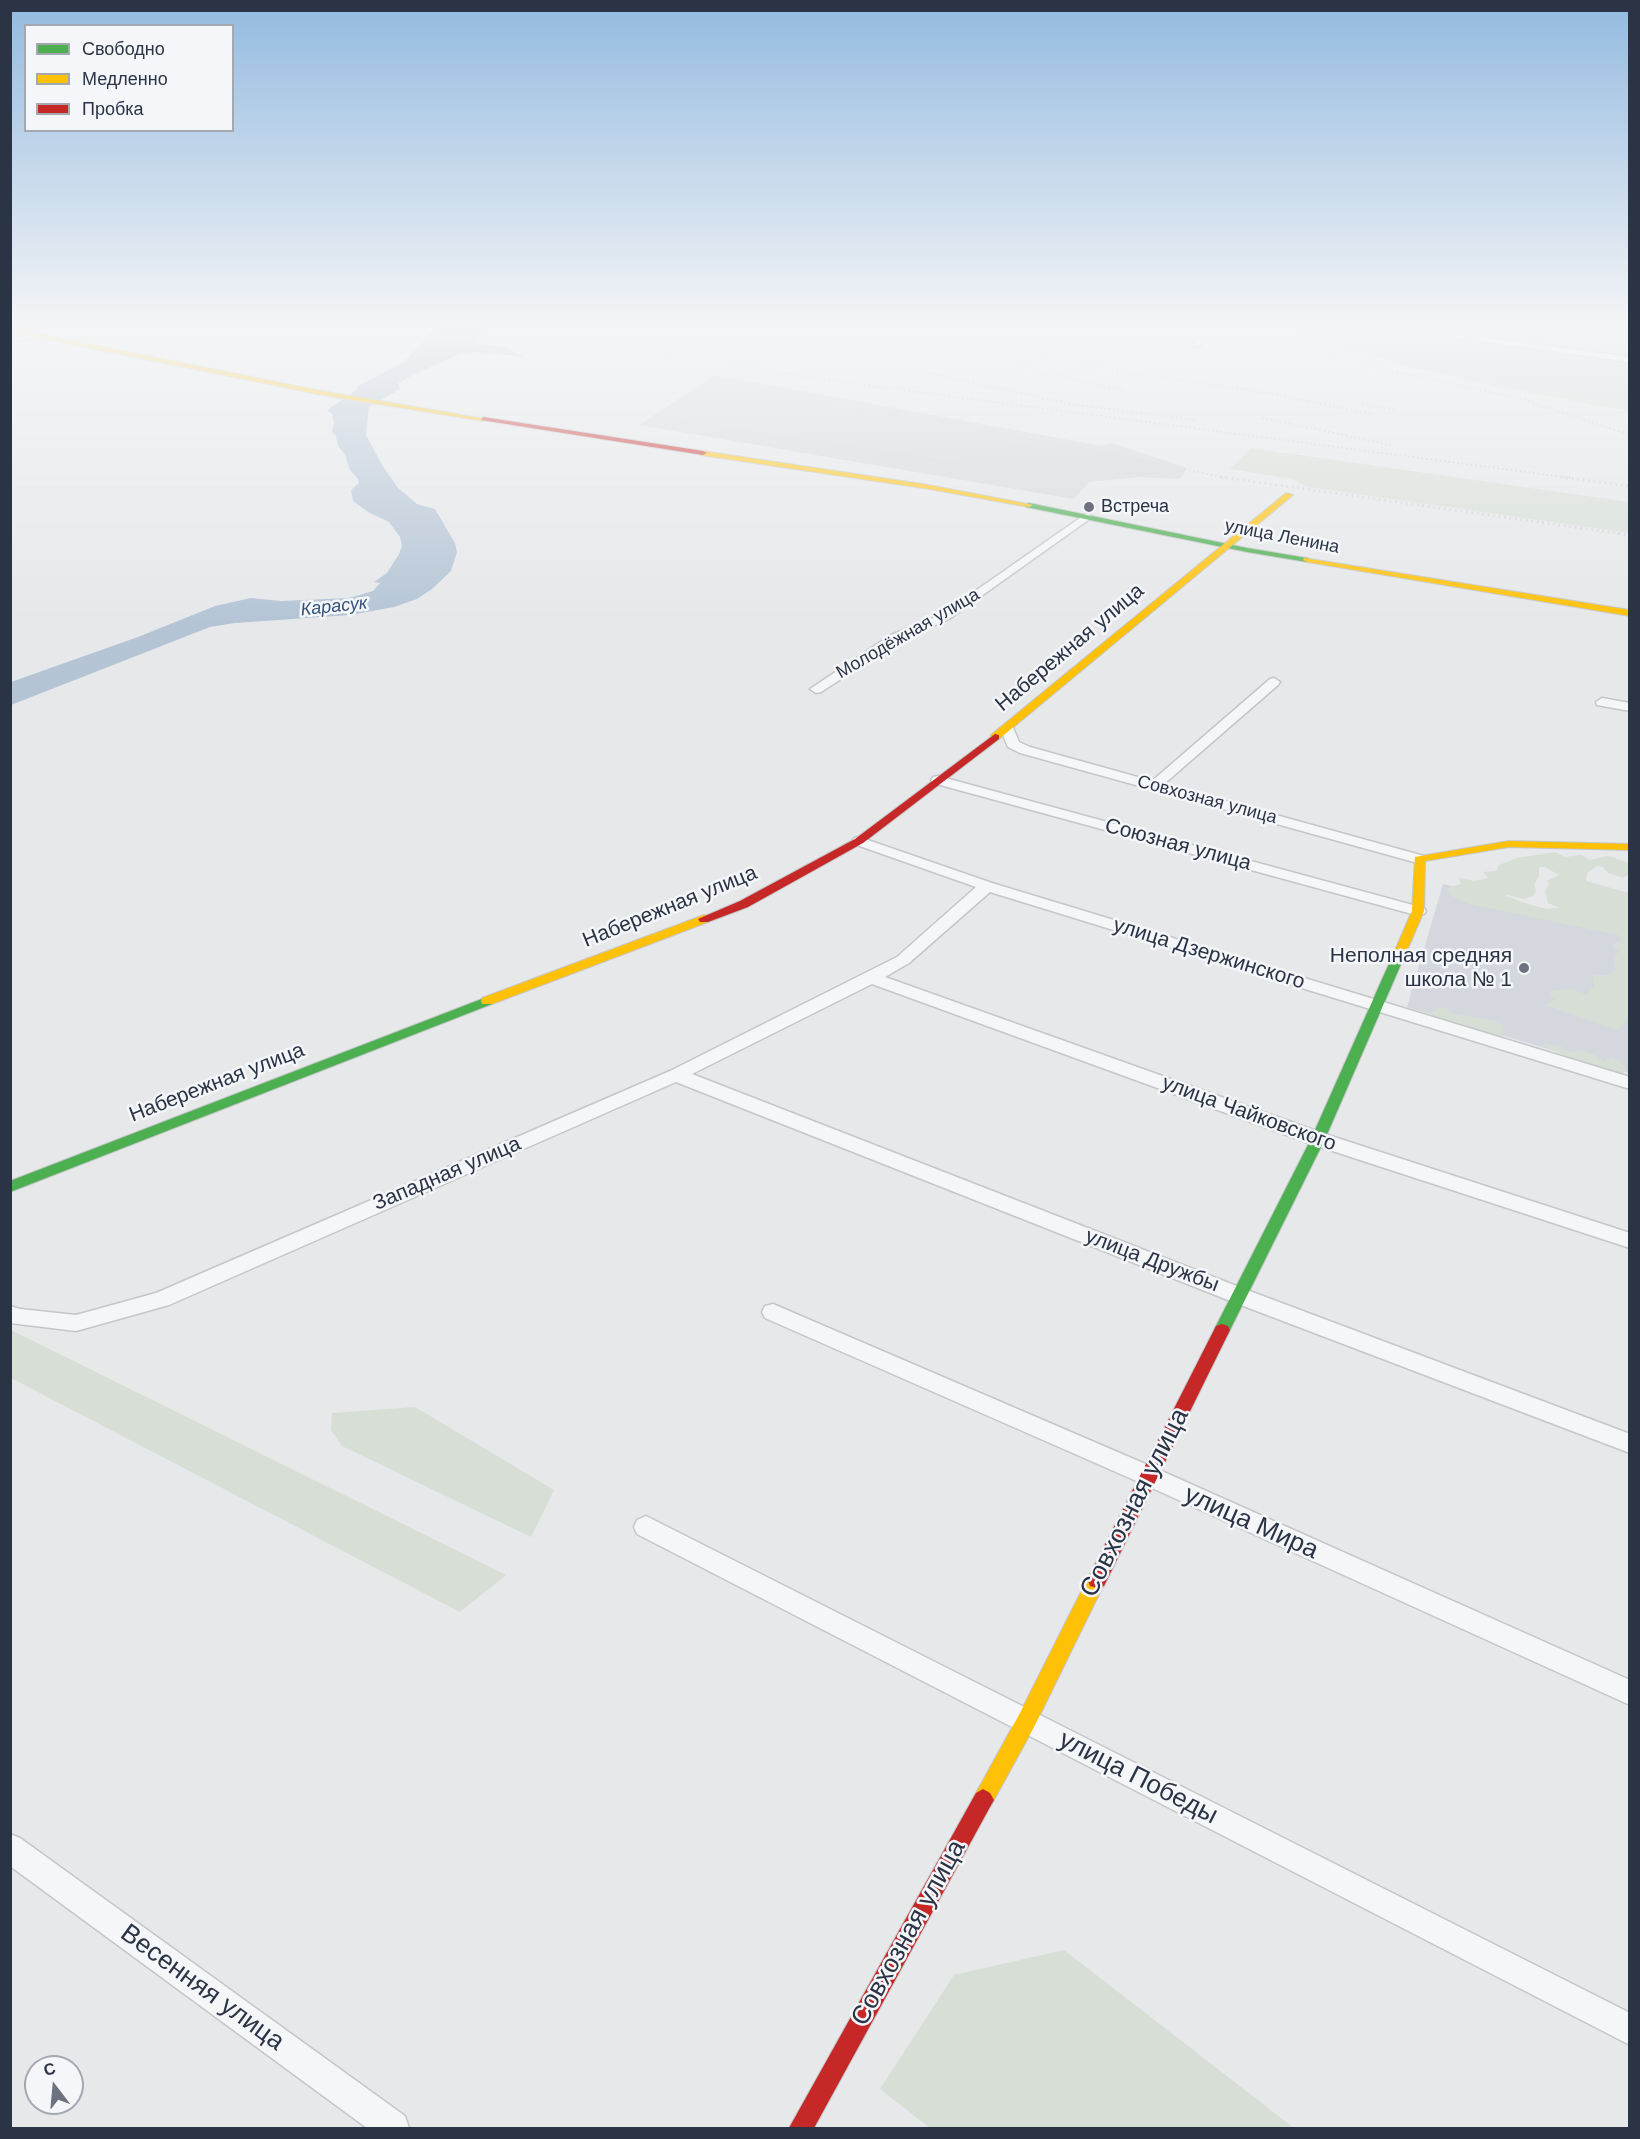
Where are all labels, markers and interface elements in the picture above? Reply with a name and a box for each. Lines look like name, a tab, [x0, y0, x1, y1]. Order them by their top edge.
legend	[24, 24, 234, 132]
text: Свободно	[82, 39, 165, 59]
text: Медленно	[82, 69, 168, 89]
text: Пробка	[82, 99, 144, 119]
place label: Встреча	[1101, 496, 1169, 518]
marker: Встреча	[1082, 500, 1096, 514]
street label: улица Ленина	[1223, 515, 1341, 559]
street label: Набережная улица	[991, 579, 1149, 717]
street label: Молодёжная улица	[833, 584, 983, 684]
water label: Карасук	[300, 593, 368, 621]
street label: Совхозная улица	[1135, 771, 1279, 829]
street label: Союзная улица	[1102, 813, 1254, 877]
street label: Набережная улица	[579, 861, 761, 953]
street label: улица Дзержинского	[1110, 913, 1308, 995]
place label: Неполная средняя школа № 1	[1330, 943, 1512, 993]
marker: Неполная средняя школа № 1	[1517, 961, 1531, 975]
street label: Набережная улица	[126, 1038, 308, 1128]
street label: улица Чайковского	[1158, 1071, 1340, 1157]
street label: Западная улица	[369, 1132, 525, 1216]
street label: улица Дружбы	[1081, 1224, 1223, 1298]
street label: Совхозная улица	[1074, 1404, 1196, 1602]
street label: улица Мира	[1179, 1480, 1323, 1566]
street label: улица Победы	[1053, 1725, 1223, 1831]
street label: Совхозная улица	[845, 1835, 973, 2031]
street label: Весенняя улица	[114, 1918, 290, 2058]
north arrow	[24, 2055, 84, 2115]
text: С	[42, 2059, 57, 2079]

